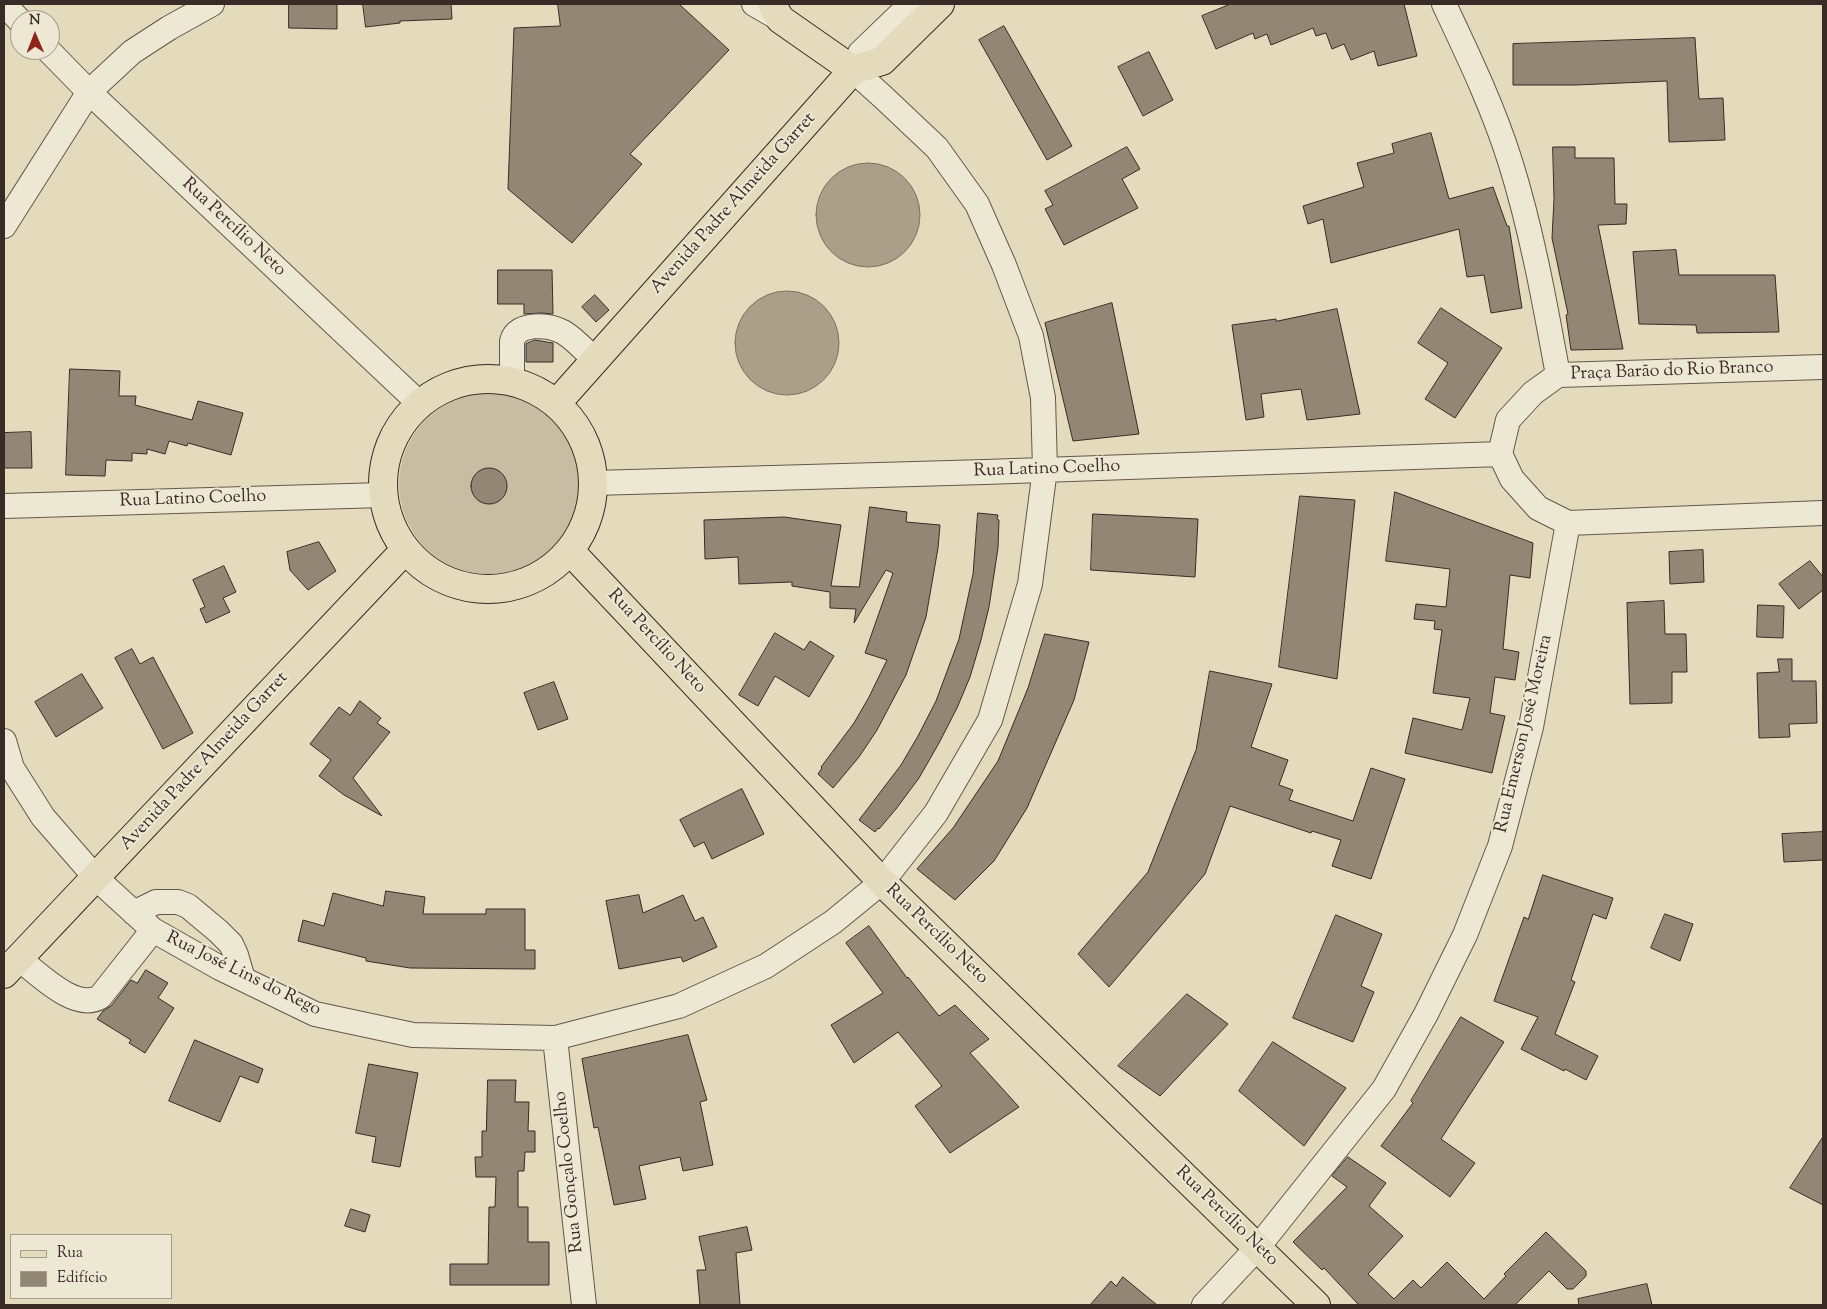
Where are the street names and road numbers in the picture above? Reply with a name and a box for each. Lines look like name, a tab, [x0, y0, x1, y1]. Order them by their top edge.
street label: Avenida Padre Almeida Garret	[647, 109, 821, 299]
street label: Rua Percílio Neto	[176, 174, 290, 282]
street label: Praça Barão do Rio Branco	[1570, 358, 1774, 386]
street label: Rua Latino Coelho	[973, 457, 1121, 483]
street label: Rua Latino Coelho	[119, 487, 267, 513]
street label: Rua Percílio Neto	[602, 585, 710, 699]
street label: Rua Emerson José Moreira	[1492, 633, 1558, 835]
street label: Avenida Padre Almeida Garret	[116, 668, 294, 856]
street label: Rua Percílio Neto	[880, 880, 992, 990]
street label: Rua José Lins do Rego	[162, 928, 324, 1022]
street label: Rua Gonçalo Coelho	[551, 1090, 589, 1254]
street label: Rua Percílio Neto	[1170, 1162, 1282, 1272]

